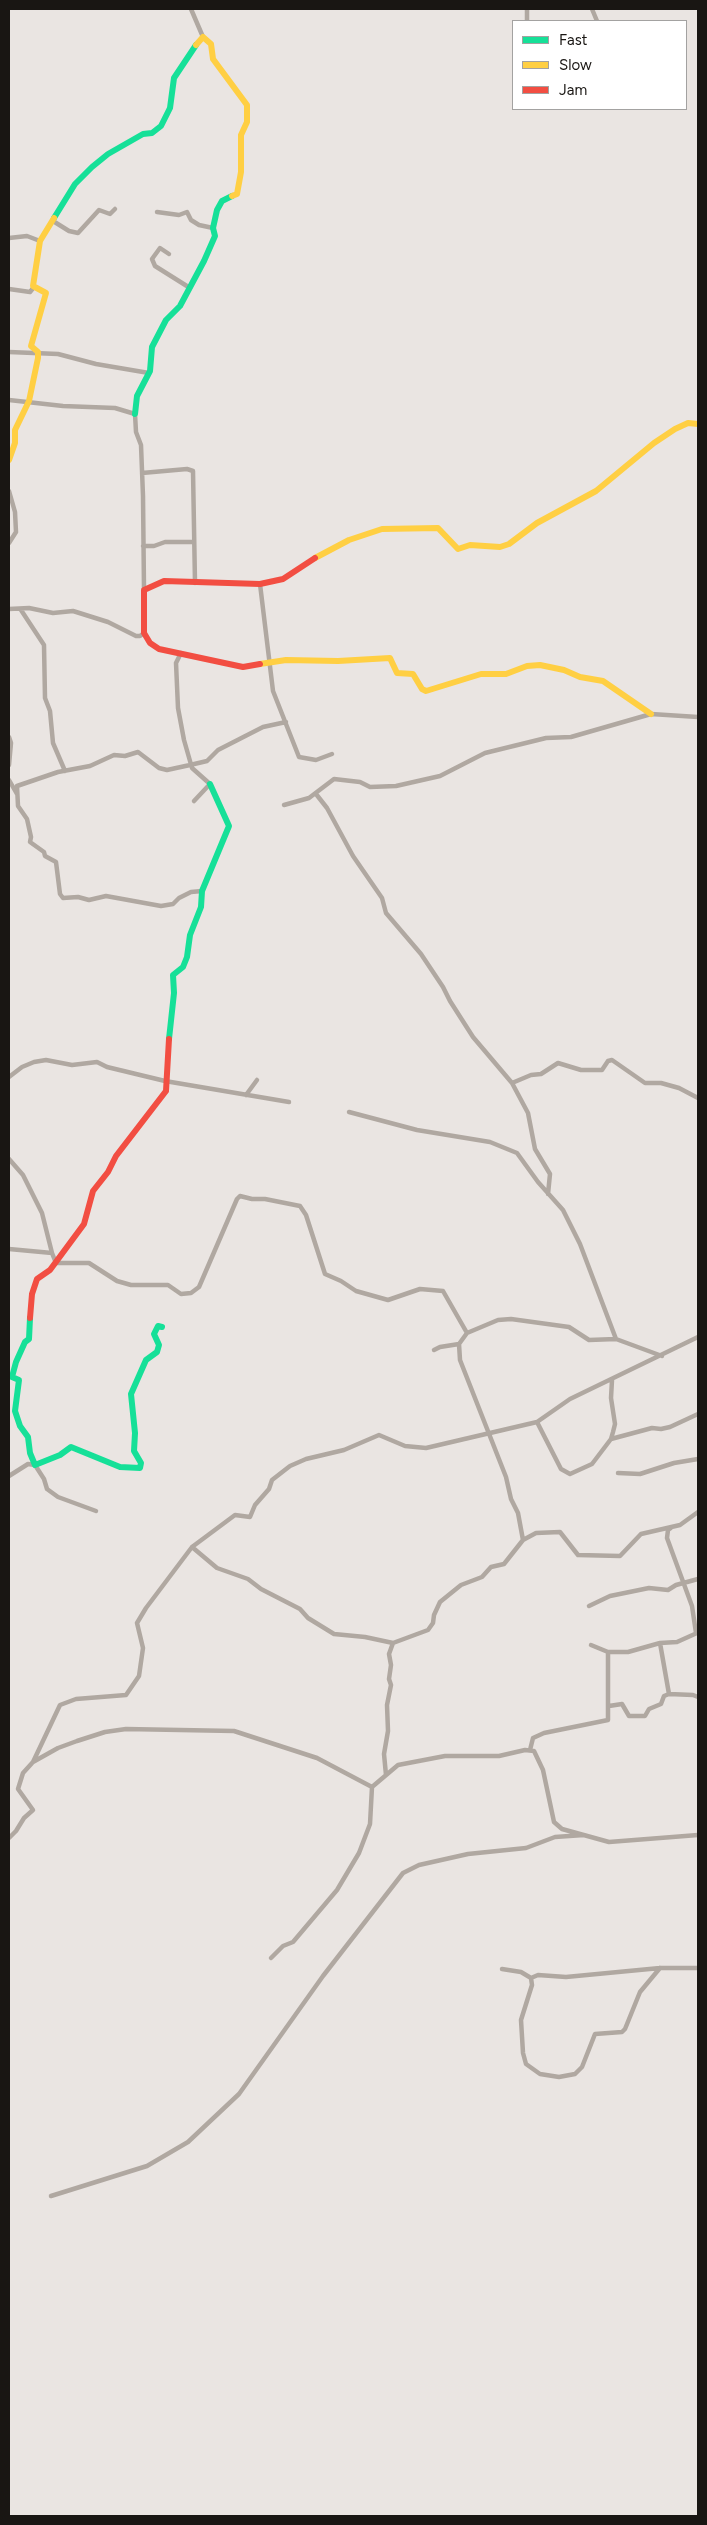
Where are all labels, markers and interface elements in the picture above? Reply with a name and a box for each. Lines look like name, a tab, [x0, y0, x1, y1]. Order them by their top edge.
legend	[512, 20, 687, 110]
text: Fast	[559, 31, 587, 49]
text: Slow	[559, 56, 592, 74]
text: Jam	[559, 81, 587, 99]

